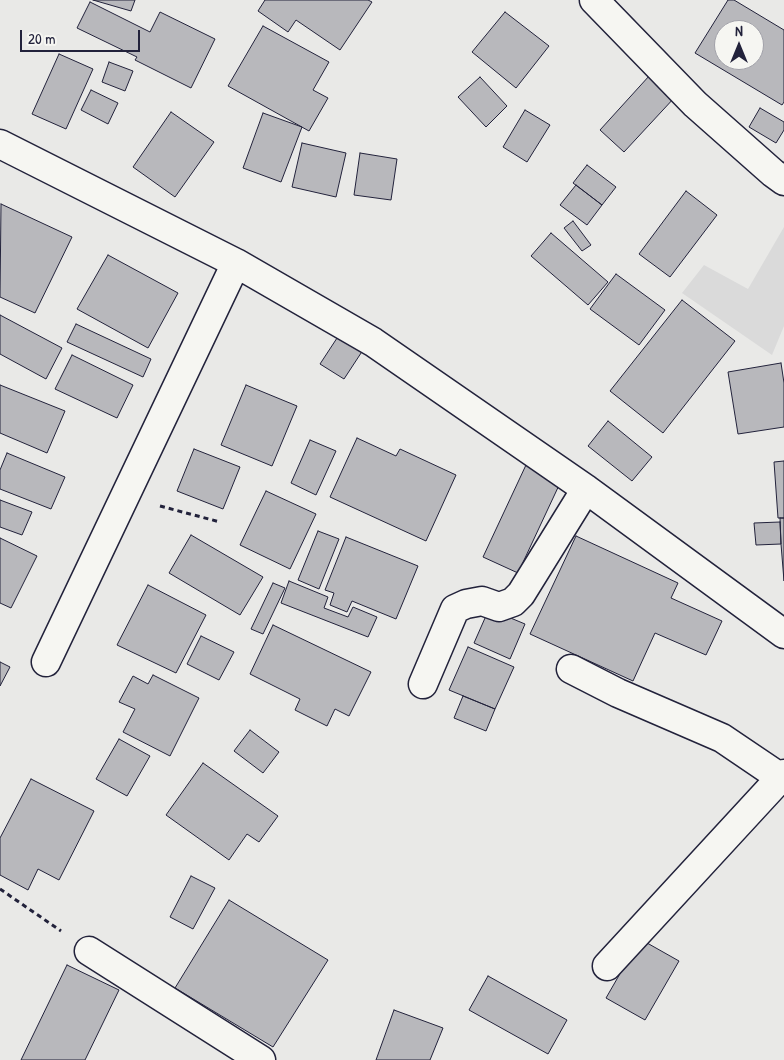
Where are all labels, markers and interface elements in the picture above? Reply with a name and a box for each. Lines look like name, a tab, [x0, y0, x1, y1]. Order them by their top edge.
scale bar	[22, 20, 142, 52]
north arrow	[714, 20, 764, 70]
text: N	[735, 21, 743, 40]
text: 20 m	[28, 28, 55, 49]

